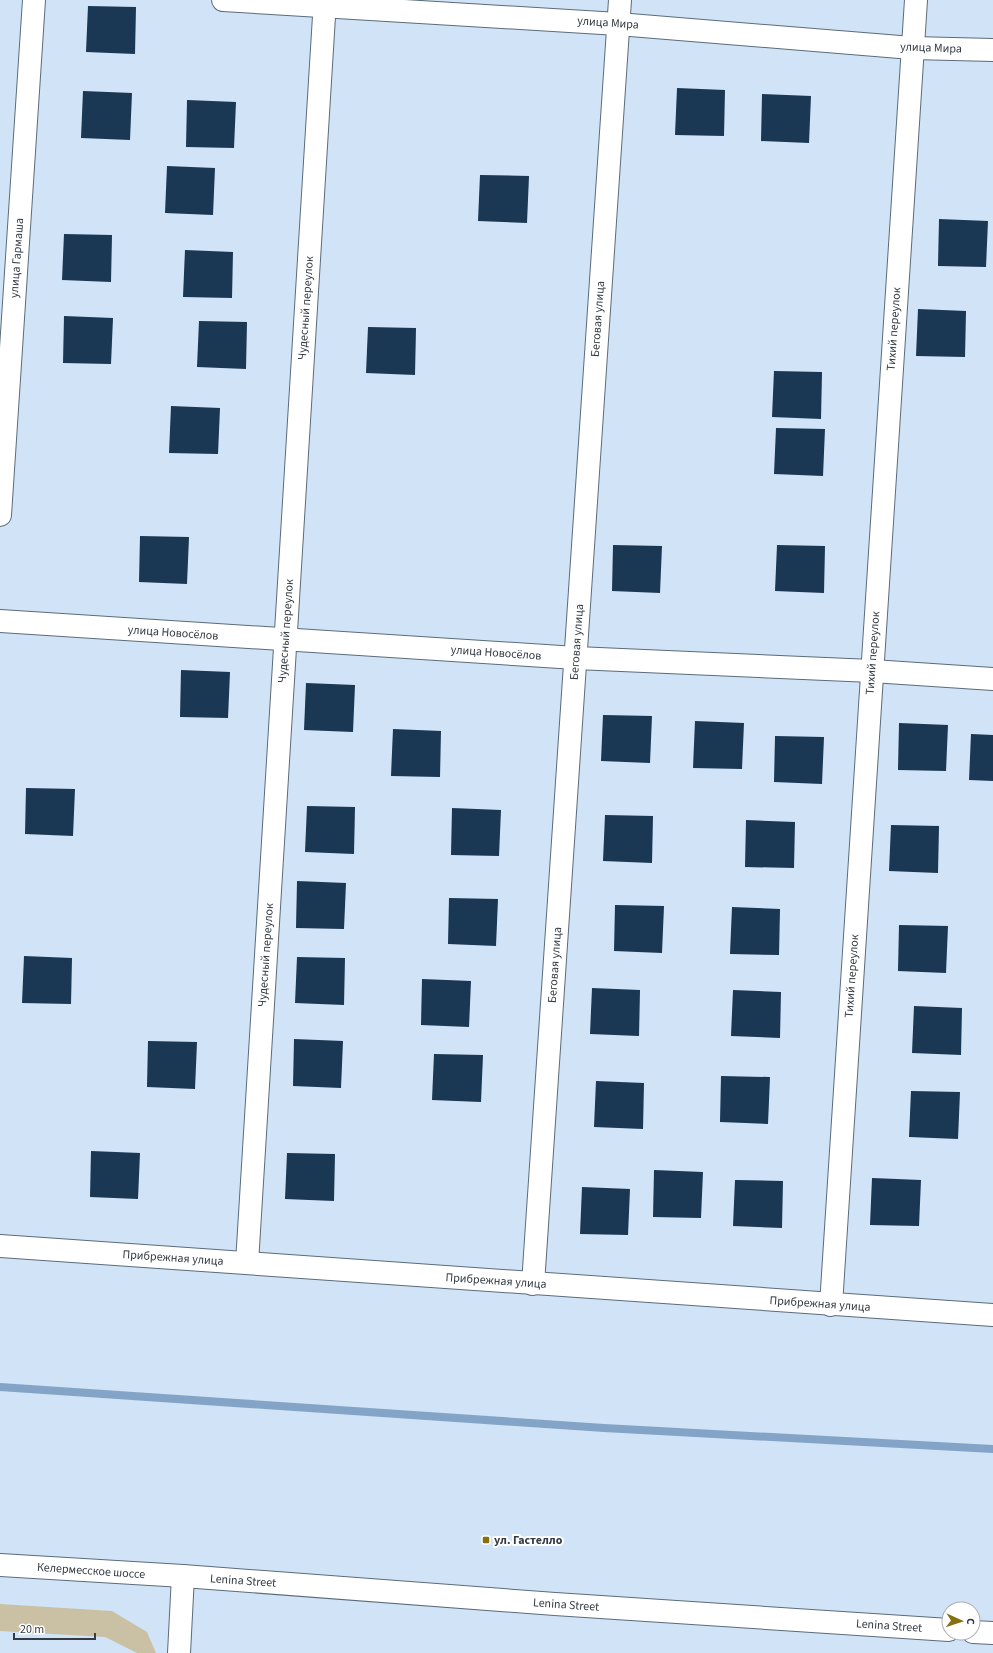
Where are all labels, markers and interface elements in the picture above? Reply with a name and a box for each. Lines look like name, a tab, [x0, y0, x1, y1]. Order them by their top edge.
street label: улица Мира	[577, 12, 639, 34]
street label: улица Мира	[900, 38, 962, 58]
street label: улица Гармаша	[6, 217, 28, 299]
street label: Чудесный переулок	[294, 255, 318, 361]
street label: Беговая улица	[587, 280, 609, 358]
street label: Тихий переулок	[883, 287, 905, 371]
street label: Чудесный переулок	[274, 578, 298, 684]
street label: Беговая улица	[566, 603, 588, 681]
street label: Тихий переулок	[862, 611, 884, 695]
street label: улица Новосёлов	[127, 621, 219, 645]
street label: улица Новосёлов	[450, 641, 542, 665]
street label: Чудесный переулок	[254, 902, 278, 1008]
street label: Беговая улица	[544, 926, 566, 1004]
street label: Тихий переулок	[841, 934, 863, 1018]
street label: Прибрежная улица	[122, 1246, 224, 1270]
street label: Прибрежная улица	[445, 1269, 547, 1293]
street label: Прибрежная улица	[769, 1292, 871, 1316]
place label: ул. Гастелло	[494, 1532, 563, 1549]
marker: ул. Гастелло	[481, 1535, 491, 1545]
street label: Келермесское шоссе	[36, 1559, 146, 1583]
street label: Lenina Street	[209, 1570, 277, 1592]
street label: Lenina Street	[532, 1594, 600, 1616]
north arrow	[941, 1601, 981, 1641]
scale bar	[14, 1615, 95, 1641]
street label: Lenina Street	[855, 1615, 923, 1637]
text: С	[963, 1618, 978, 1626]
text: 20 m	[20, 1621, 44, 1638]

